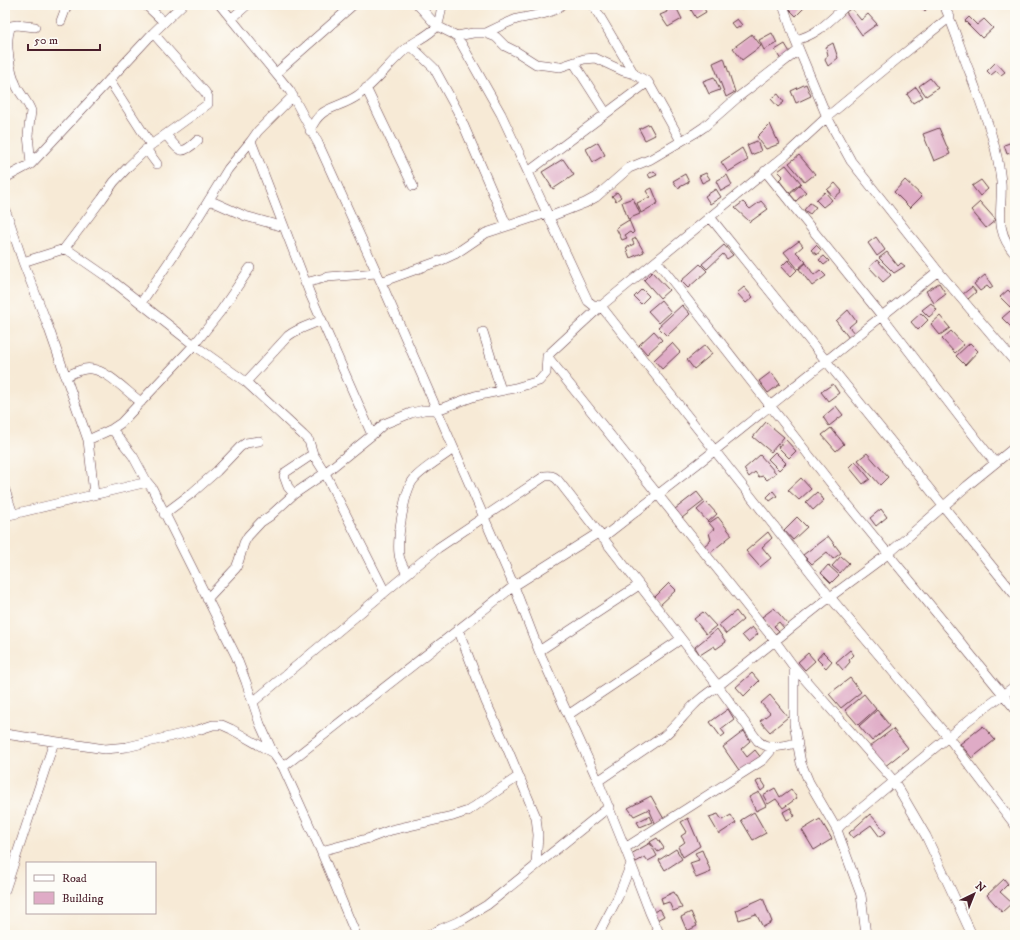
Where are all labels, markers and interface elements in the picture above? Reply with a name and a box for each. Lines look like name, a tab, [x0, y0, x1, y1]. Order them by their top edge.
scale bar	[28, 26, 100, 52]
text: 50 m	[34, 33, 58, 48]
legend	[26, 862, 156, 914]
text: Road	[62, 871, 87, 886]
north arrow	[954, 874, 994, 914]
text: N	[972, 879, 988, 896]
text: Building	[62, 891, 103, 906]

